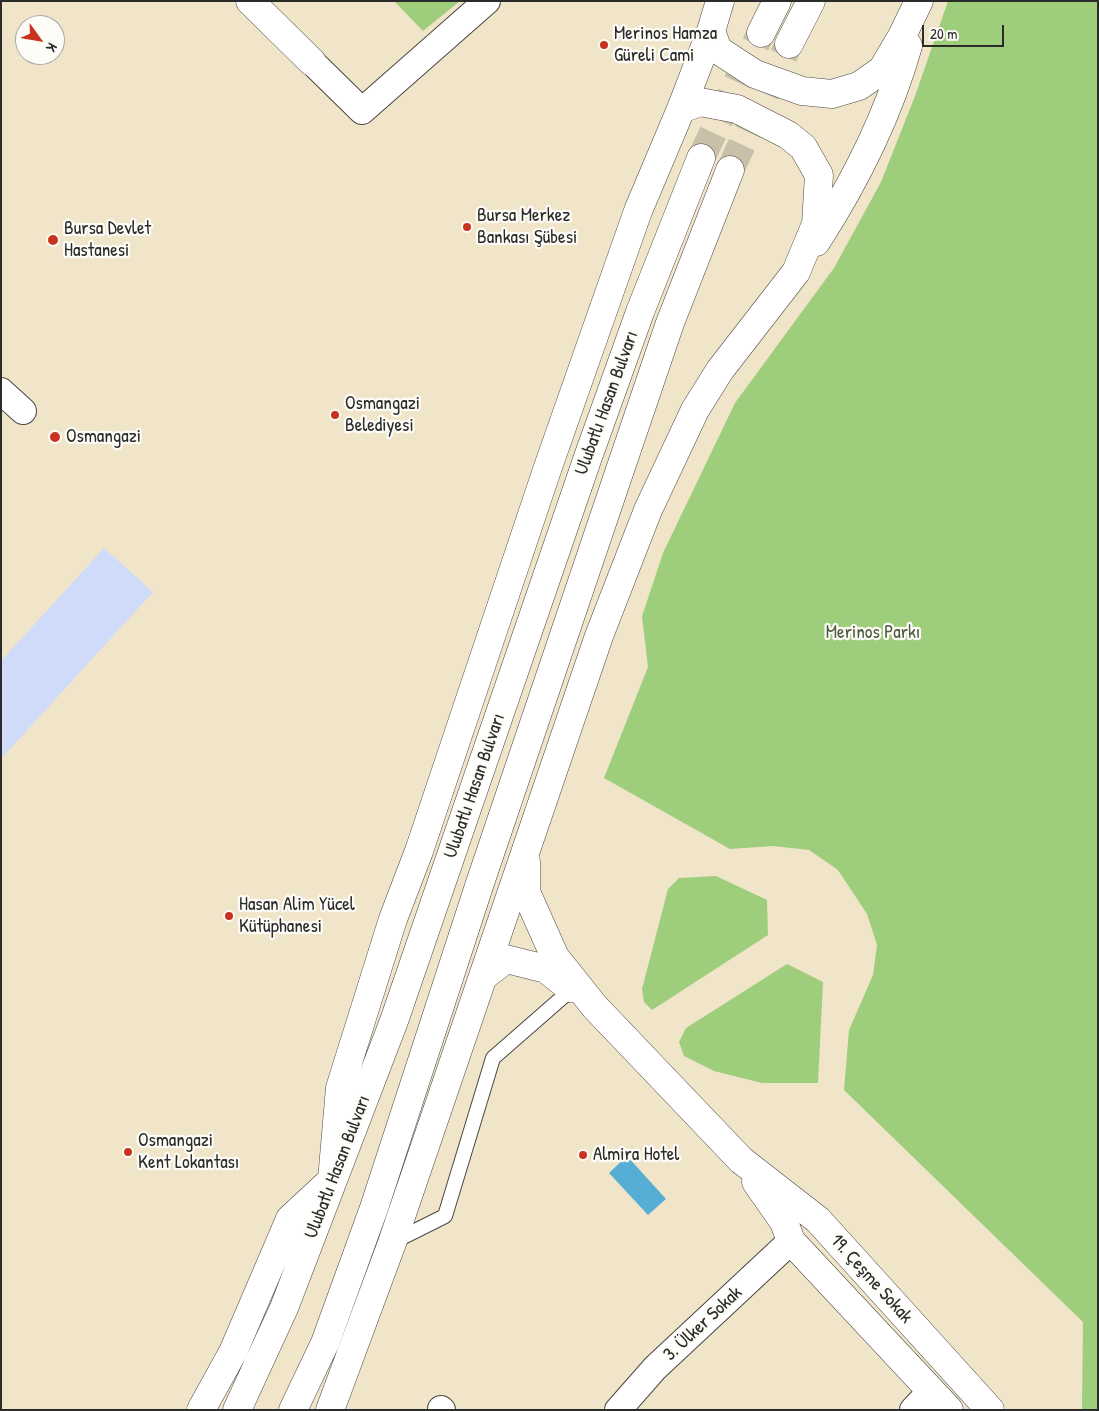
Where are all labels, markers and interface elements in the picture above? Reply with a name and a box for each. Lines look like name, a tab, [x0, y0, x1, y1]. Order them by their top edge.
north arrow	[15, 15, 65, 65]
scale bar	[924, 15, 1006, 47]
place label: Merinos Hamza Güreli Cami	[614, 23, 717, 67]
text: 20 m	[930, 23, 957, 44]
marker: Merinos Hamza Güreli Cami	[598, 39, 610, 51]
text: K	[42, 40, 62, 56]
place label: Bursa Merkez Bankası Şübesi	[477, 205, 577, 249]
place label: Bursa Devlet Hastanesi	[64, 218, 151, 262]
marker: Bursa Merkez Bankası Şübesi	[461, 221, 473, 233]
marker: Bursa Devlet Hastanesi	[46, 233, 60, 247]
street label: Ulubatlı Hasan Bulvarı	[570, 328, 644, 478]
place label: Osmangazi Belediyesi	[345, 393, 420, 437]
marker: Osmangazi Belediyesi	[329, 409, 341, 421]
place label: Osmangazi	[66, 426, 141, 448]
marker: Osmangazi	[48, 430, 62, 444]
park label: Merinos Parkı	[826, 622, 920, 644]
street label: Ulubatlı Hasan Bulvarı	[440, 711, 510, 861]
place label: Hasan Alim Yücel Kütüphanesi	[239, 894, 355, 938]
marker: Hasan Alim Yücel Kütüphanesi	[223, 910, 235, 922]
street label: Ulubatlı Hasan Bulvarı	[300, 1092, 376, 1242]
place label: Osmangazi Kent Lokantası	[138, 1130, 239, 1174]
place label: Almira Hotel	[593, 1144, 679, 1166]
marker: Osmangazi Kent Lokantası	[122, 1146, 134, 1158]
marker: Almira Hotel	[577, 1149, 589, 1161]
street label: 19. Çeşme Sokak	[825, 1230, 917, 1328]
street label: 3. Ülker Sokak	[659, 1282, 747, 1366]

